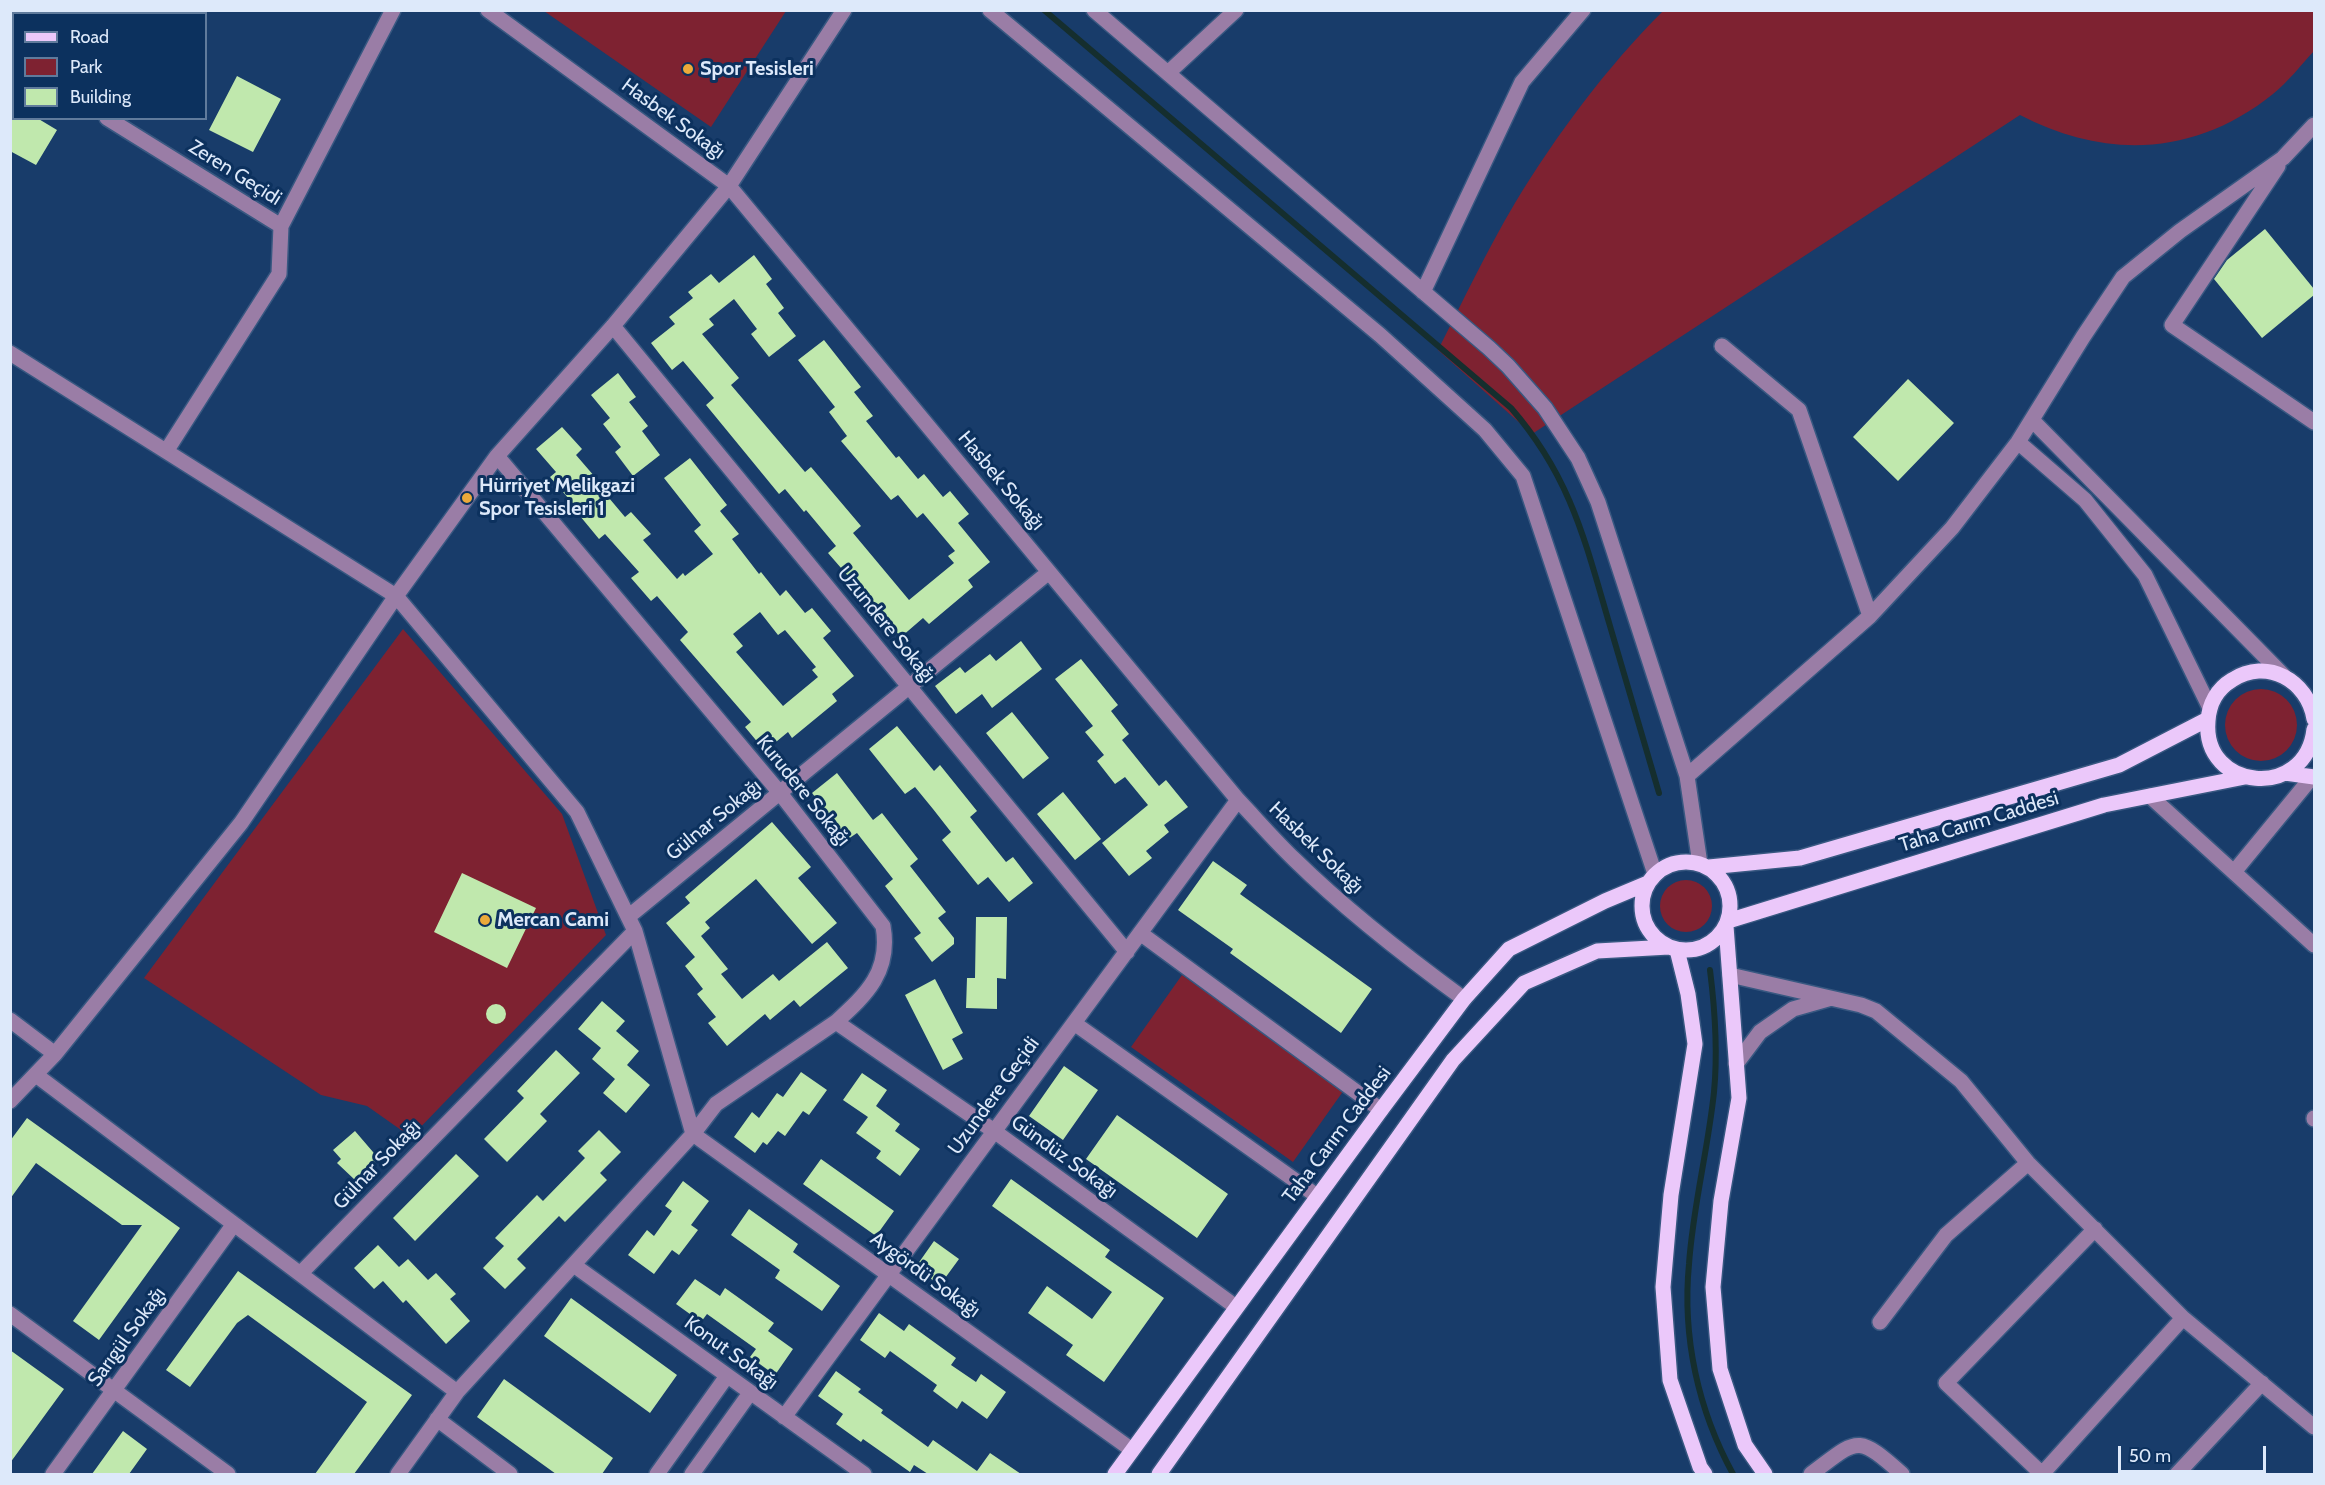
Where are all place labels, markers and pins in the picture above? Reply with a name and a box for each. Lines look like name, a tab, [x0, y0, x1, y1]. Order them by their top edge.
place label: Spor Tesisleri	[700, 57, 814, 81]
marker: Spor Tesisleri	[681, 62, 695, 76]
place label: Hürriyet Melikgazi Spor Tesisleri 1	[479, 474, 635, 521]
marker: Hürriyet Melikgazi Spor Tesisleri 1	[460, 491, 474, 505]
place label: Mercan Cami	[497, 908, 609, 932]
marker: Mercan Cami	[478, 913, 492, 927]

